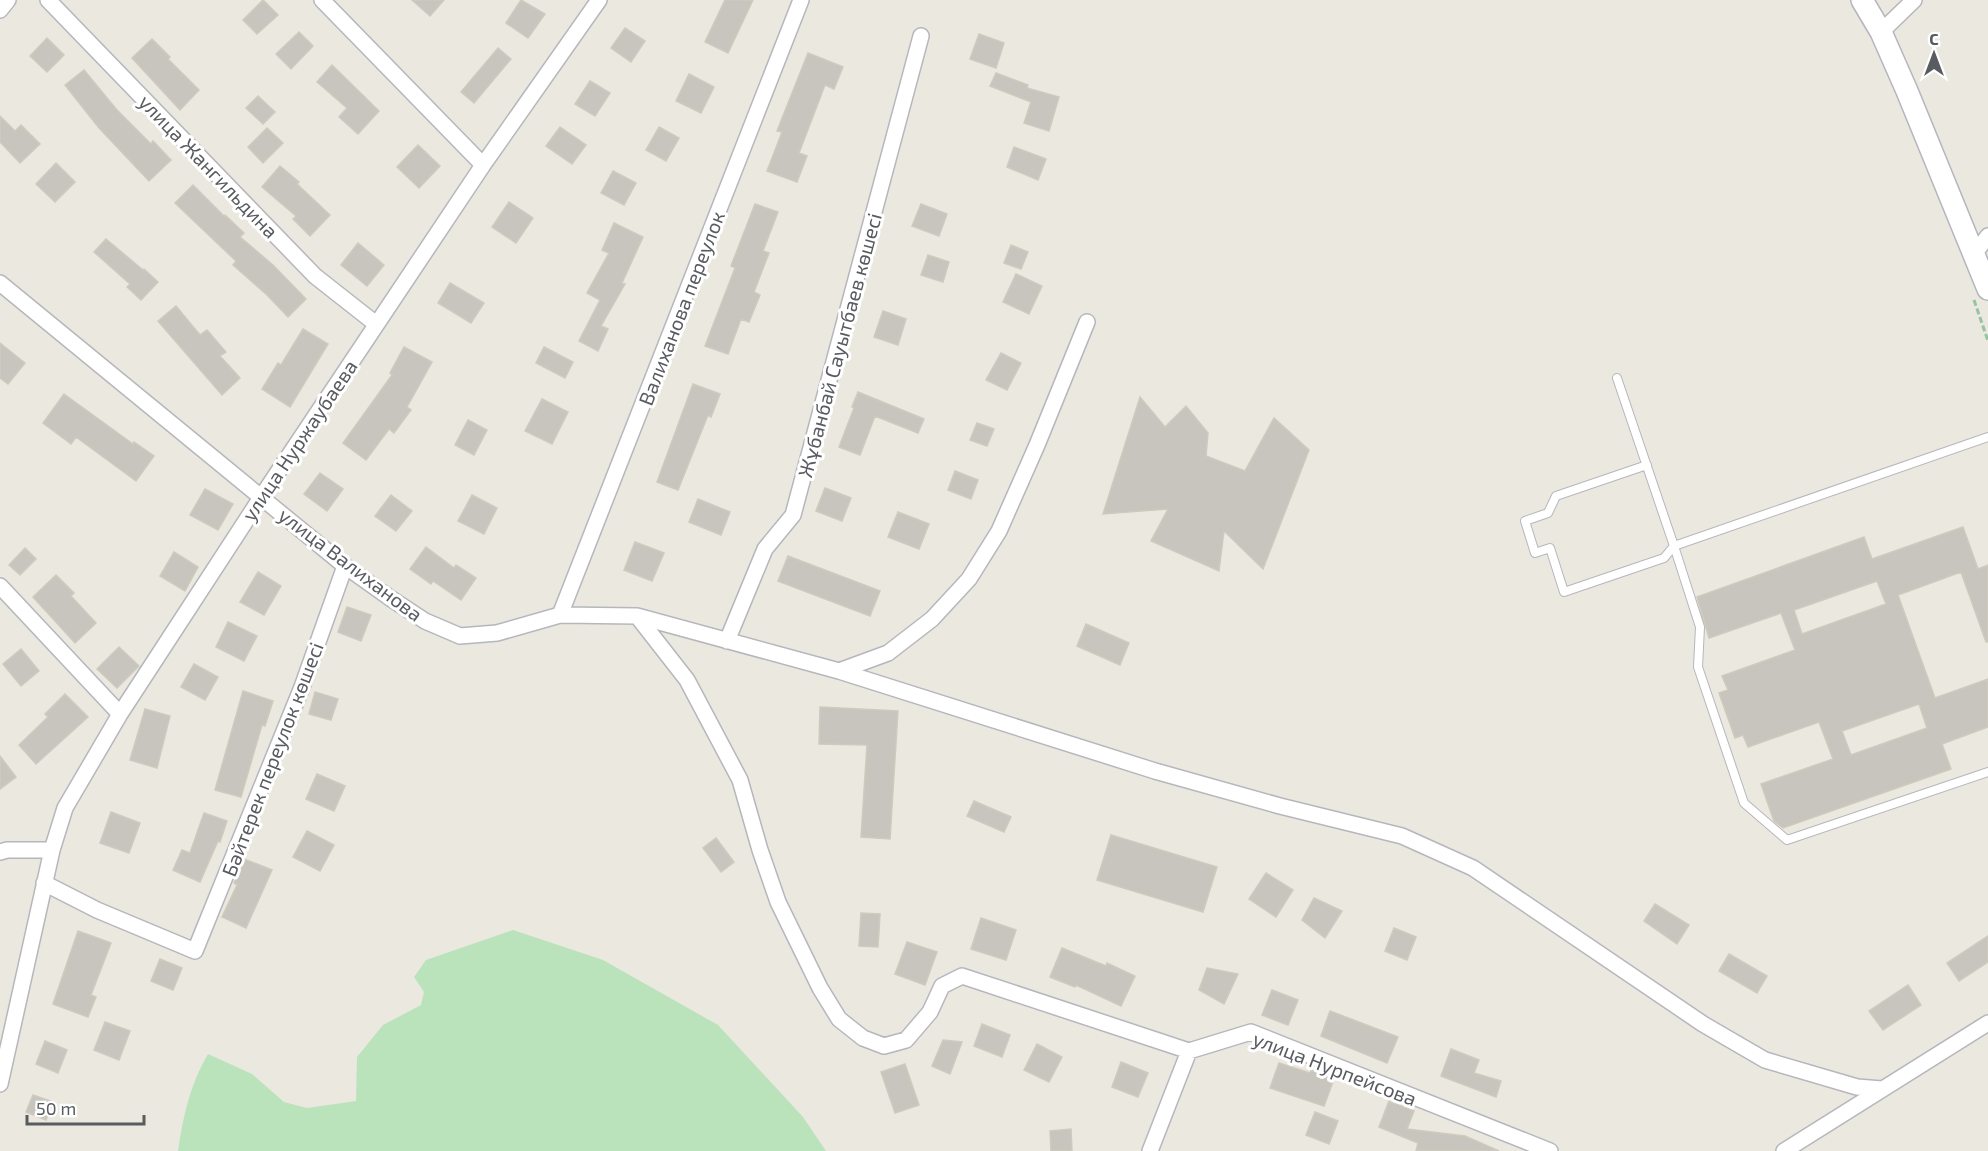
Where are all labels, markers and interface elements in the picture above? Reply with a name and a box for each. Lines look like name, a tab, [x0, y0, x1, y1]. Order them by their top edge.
north arrow	[1904, 24, 1964, 84]
text: С	[1929, 29, 1939, 48]
street label: улица Жангильдина	[134, 89, 284, 243]
street label: Валиханова переулок	[633, 207, 730, 409]
street label: Жұбанбай Сауытбаев көшесі	[792, 210, 887, 480]
street label: улица Нуржаубаева	[236, 355, 363, 526]
street label: улица Валиханова	[274, 502, 428, 627]
street label: Бәйтерек переулок көшесі	[216, 639, 329, 880]
street label: улица Нурпейсова	[1249, 1026, 1420, 1111]
scale bar	[27, 1088, 144, 1126]
text: 50 m	[36, 1097, 76, 1119]

